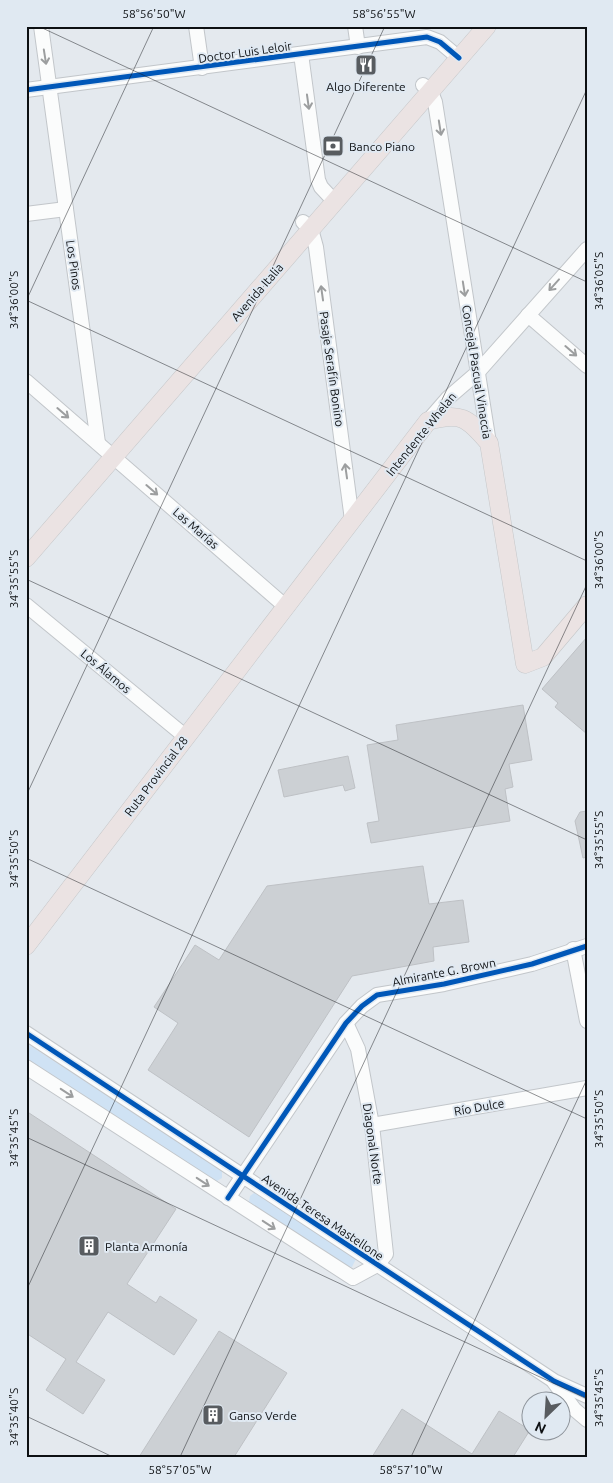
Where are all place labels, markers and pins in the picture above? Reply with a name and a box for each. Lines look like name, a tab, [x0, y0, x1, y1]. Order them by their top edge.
restaurant icon: Algo Diferente	[354, 53, 378, 77]
place label: Algo Diferente	[326, 80, 406, 93]
bank icon: Banco Piano	[321, 134, 345, 158]
place label: Banco Piano	[349, 140, 415, 153]
building icon: Planta Armonía	[77, 1234, 101, 1258]
place label: Planta Armonía	[105, 1240, 188, 1253]
building icon: Ganso Verde	[201, 1403, 225, 1427]
place label: Ganso Verde	[229, 1409, 297, 1422]

